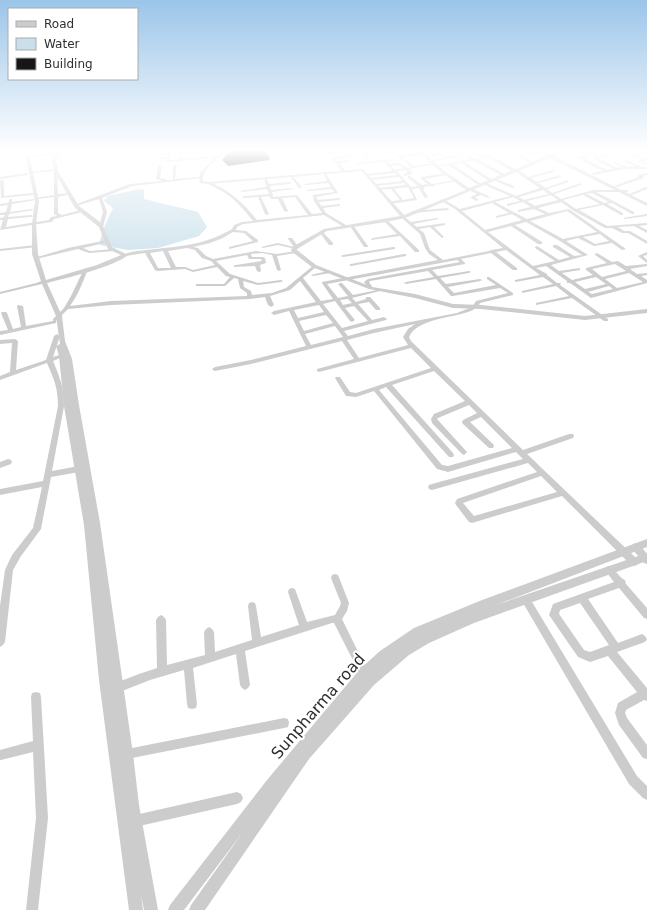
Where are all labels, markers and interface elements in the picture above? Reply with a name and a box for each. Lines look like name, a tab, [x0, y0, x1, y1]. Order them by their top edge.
legend	[8, 8, 138, 80]
text: Road	[44, 17, 74, 31]
text: Water	[44, 37, 80, 51]
text: Building	[44, 57, 93, 71]
street label: Sunpharma road	[267, 649, 369, 763]

